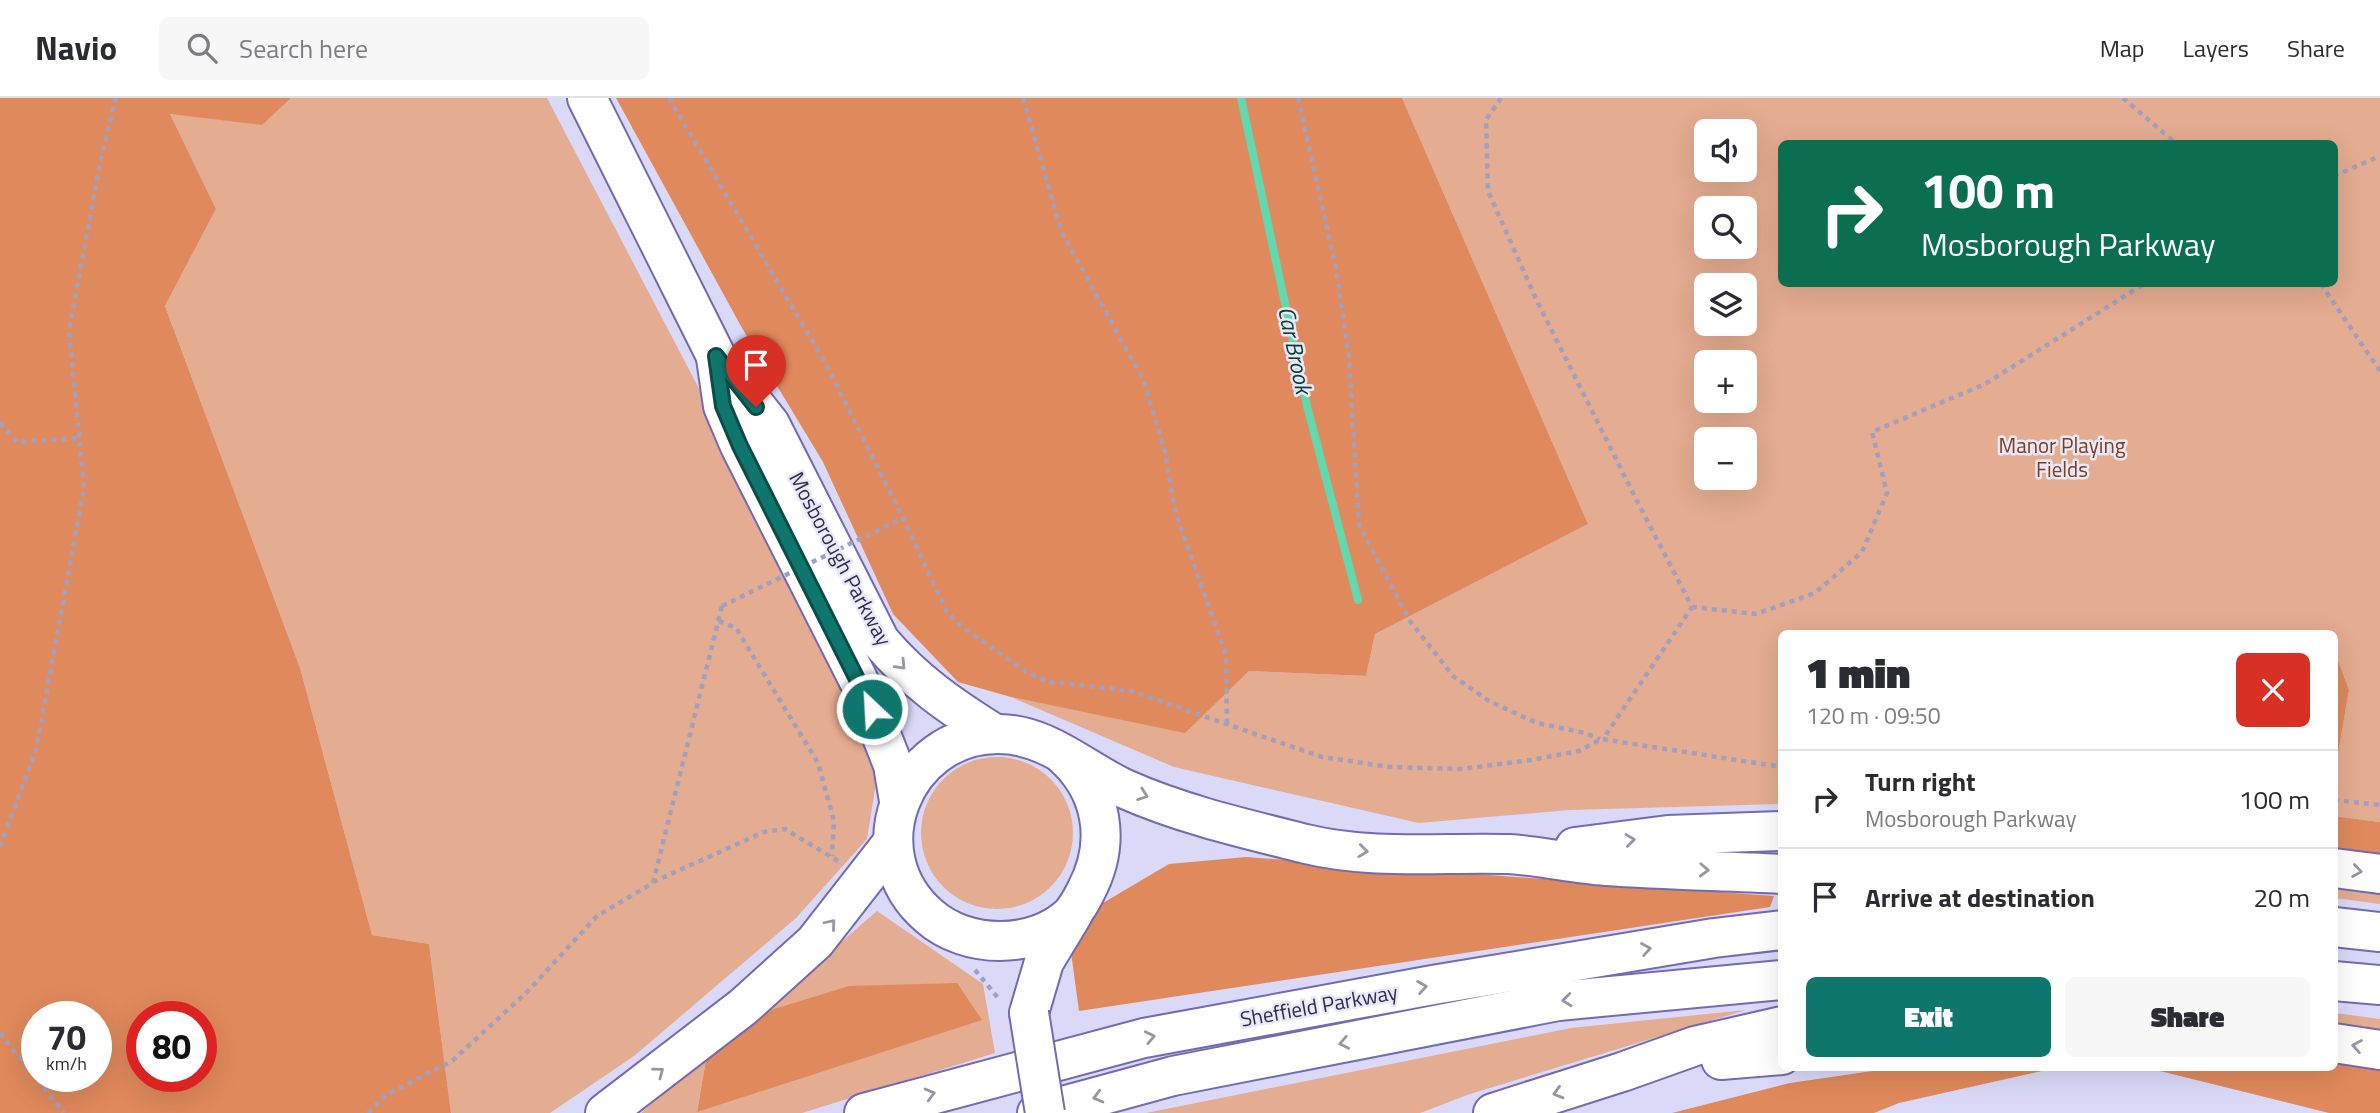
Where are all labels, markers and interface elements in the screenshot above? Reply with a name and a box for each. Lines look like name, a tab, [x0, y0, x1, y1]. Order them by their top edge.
search box	[159, 17, 649, 80]
text: Navio	[35, 23, 117, 73]
icon: search	[183, 29, 221, 67]
text: Search here	[239, 29, 368, 68]
text: Map	[2100, 30, 2145, 66]
text: Layers	[2183, 30, 2249, 66]
text: Share	[2287, 30, 2345, 66]
map controls	[1694, 119, 1757, 490]
button: sound	[1694, 119, 1757, 182]
text: 100 m	[1921, 152, 2055, 227]
icon: right	[1806, 168, 1897, 259]
button: search	[1694, 196, 1757, 259]
text: Mosborough Parkway	[1921, 220, 2215, 268]
button: layers	[1694, 273, 1757, 336]
water label: Car Brook	[1269, 303, 1322, 399]
pin	[726, 335, 786, 407]
icon: arrive	[737, 346, 775, 384]
button: +	[1694, 350, 1757, 413]
button: −	[1694, 427, 1757, 490]
park label: Manor Playing Fields	[1999, 429, 2126, 485]
street label: Mosborough Parkway	[781, 466, 900, 651]
text: 1 min	[1806, 640, 1910, 704]
button: close	[2236, 653, 2310, 727]
one-way arrow	[893, 657, 906, 670]
position arrow	[835, 672, 909, 746]
text: 120 m · 09:50	[1806, 698, 1941, 733]
text: Turn right	[1865, 762, 1976, 801]
icon: right	[1806, 780, 1844, 818]
text: 100 m	[2239, 780, 2310, 819]
one-way arrow	[1136, 787, 1148, 801]
text: Mosborough Parkway	[1865, 801, 2077, 836]
one-way arrow	[1624, 832, 1636, 847]
one-way arrow	[1357, 844, 1368, 859]
one-way arrow	[1699, 863, 1710, 878]
one-way arrow	[2351, 863, 2363, 878]
icon: arrive	[1806, 878, 1844, 916]
text: Arrive at destination	[1865, 878, 2095, 917]
text: 20 m	[2253, 878, 2310, 917]
one-way arrow	[823, 919, 835, 932]
one-way arrow	[1640, 942, 1652, 957]
street label: Sheffield Parkway	[1237, 975, 1400, 1035]
button: Exit	[1806, 977, 2051, 1057]
button: Share	[2065, 977, 2310, 1057]
one-way arrow	[1416, 980, 1428, 995]
one-way arrow	[1561, 993, 1573, 1008]
speed limit sign: 80	[126, 1001, 217, 1092]
text: 70	[47, 1010, 86, 1064]
one-way arrow	[1144, 1030, 1156, 1045]
one-way arrow	[1338, 1034, 1350, 1049]
one-way arrow	[2351, 1040, 2363, 1055]
text: km/h	[46, 1050, 87, 1077]
one-way arrow	[652, 1068, 664, 1080]
one-way arrow	[1552, 1084, 1564, 1099]
one-way arrow	[923, 1088, 935, 1103]
one-way arrow	[1092, 1088, 1104, 1103]

